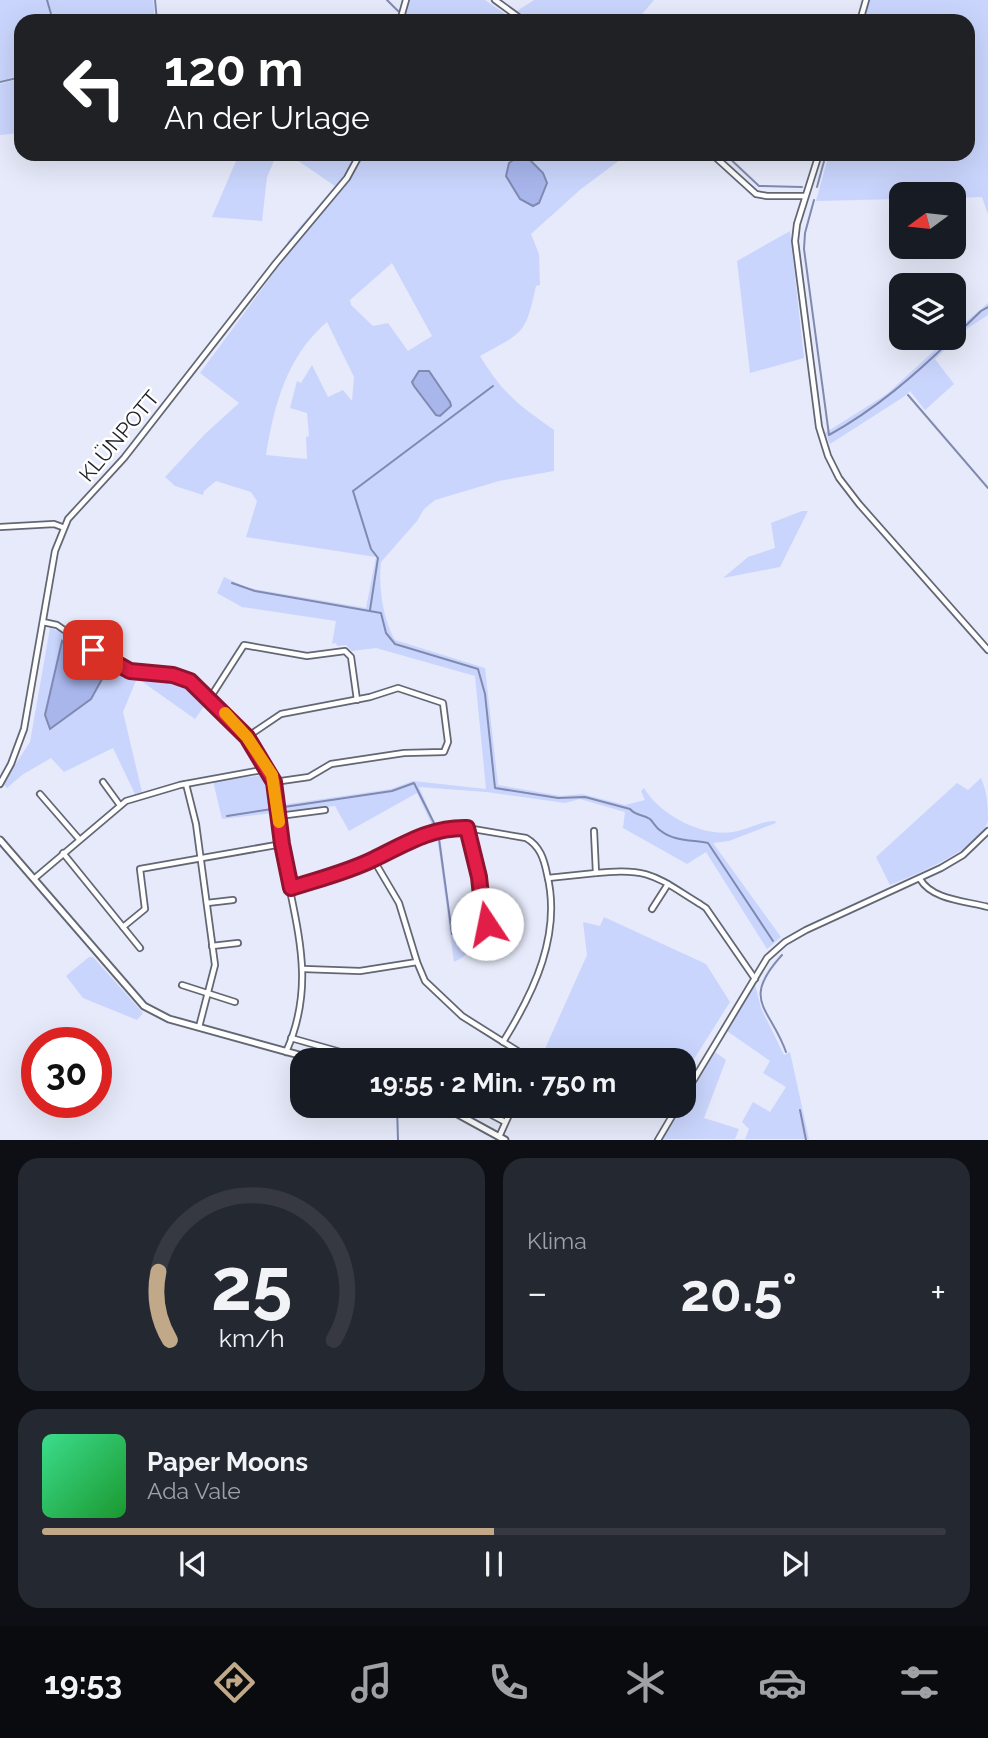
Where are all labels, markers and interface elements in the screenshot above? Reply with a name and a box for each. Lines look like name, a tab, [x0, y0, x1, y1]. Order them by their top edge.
text: 120 m	[164, 40, 303, 97]
icon: left	[49, 42, 140, 133]
text: An der Urlage	[164, 99, 370, 136]
north arrow	[889, 182, 966, 259]
map controls	[889, 182, 966, 350]
button: layers	[889, 273, 966, 350]
street label: KLÜNPOTT	[74, 385, 164, 487]
pin	[63, 620, 123, 680]
icon: arrive	[74, 631, 112, 669]
position arrow	[450, 887, 524, 961]
speed limit sign: 30	[21, 1027, 112, 1118]
text: 19:55 · 2 Min. · 750 m	[370, 1068, 616, 1098]
text: Klima	[527, 1227, 587, 1254]
text: 25	[211, 1243, 292, 1328]
text: 20.5°	[681, 1262, 797, 1323]
text: −	[527, 1270, 547, 1315]
text: +	[930, 1270, 946, 1315]
text: km/h	[219, 1323, 284, 1353]
text: Paper Moons	[147, 1447, 308, 1477]
text: Ada Vale	[147, 1477, 241, 1504]
icon: previous	[174, 1545, 212, 1583]
icon: pause	[475, 1545, 513, 1583]
icon: next	[776, 1545, 814, 1583]
icon: directions	[210, 1658, 259, 1707]
icon: music	[347, 1658, 396, 1707]
icon: phone	[484, 1658, 533, 1707]
icon: climate	[621, 1658, 670, 1707]
icon: car	[758, 1658, 807, 1707]
icon: filters	[895, 1658, 944, 1707]
text: 19:53	[44, 1664, 122, 1701]

